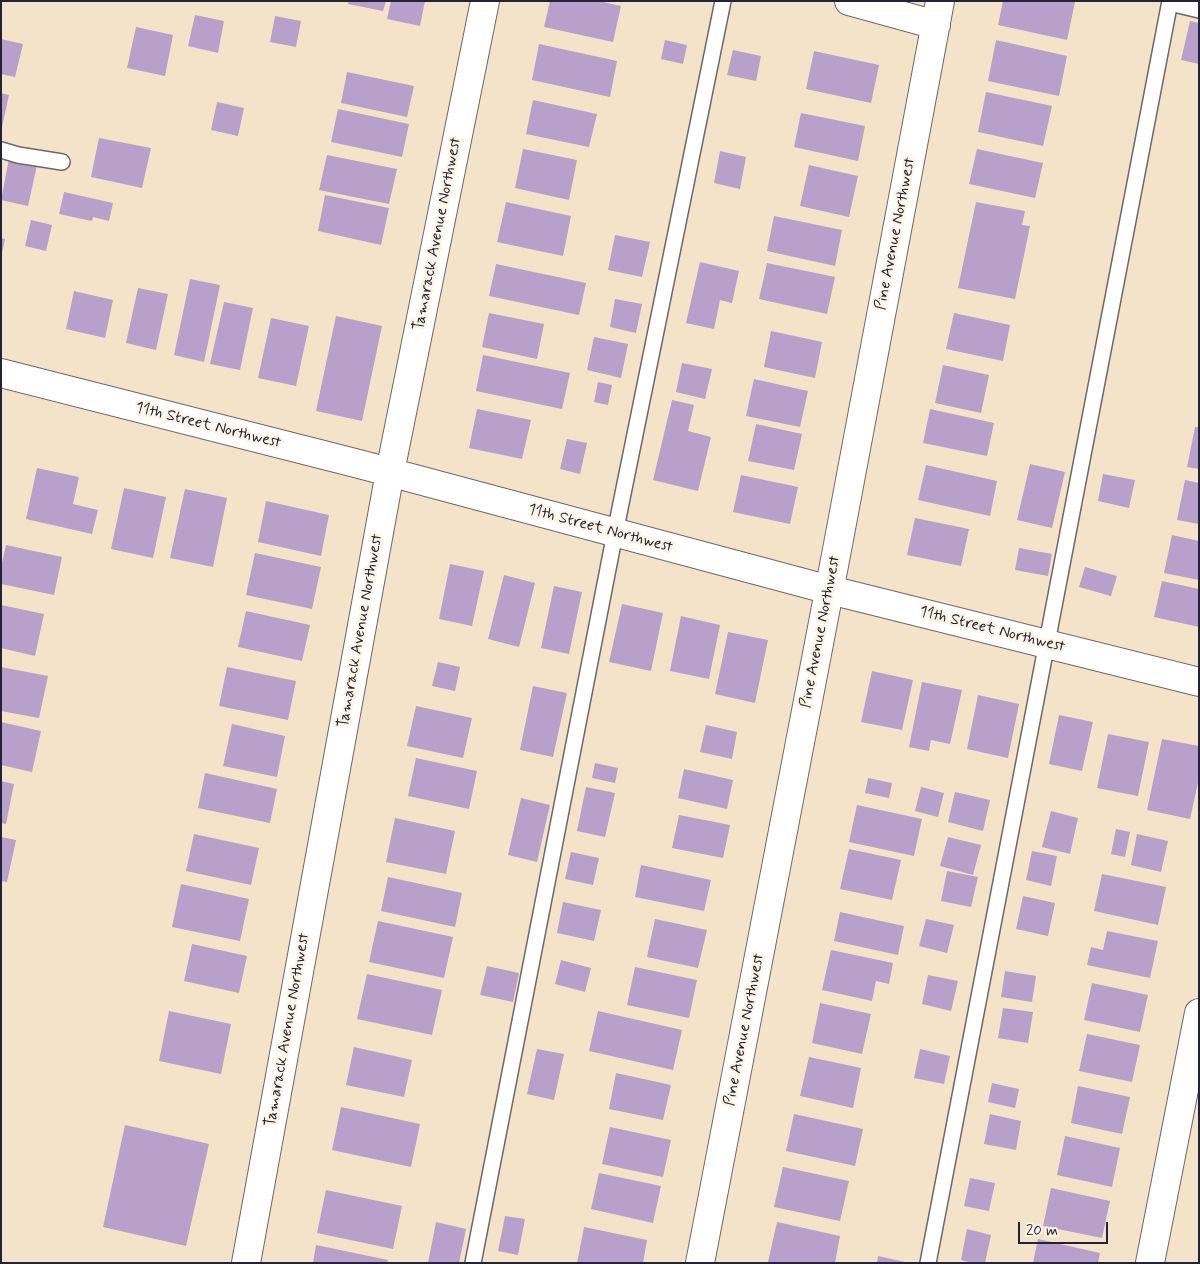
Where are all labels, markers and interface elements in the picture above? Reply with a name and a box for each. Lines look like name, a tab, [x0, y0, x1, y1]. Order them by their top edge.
street label: Tamarack Avenue Northwest	[410, 136, 466, 332]
street label: Pine Avenue Northwest	[872, 156, 920, 312]
street label: 11th Street Northwest	[133, 399, 283, 453]
street label: 11th Street Northwest	[526, 500, 674, 558]
street label: Tamarack Avenue Northwest	[335, 533, 387, 729]
street label: Pine Avenue Northwest	[797, 554, 845, 710]
street label: 11th Street Northwest	[917, 603, 1067, 657]
street label: Tamarack Avenue Northwest	[262, 932, 314, 1128]
street label: Pine Avenue Northwest	[721, 952, 769, 1108]
scale bar	[1020, 1212, 1110, 1244]
text: 20 m	[1026, 1221, 1058, 1241]

